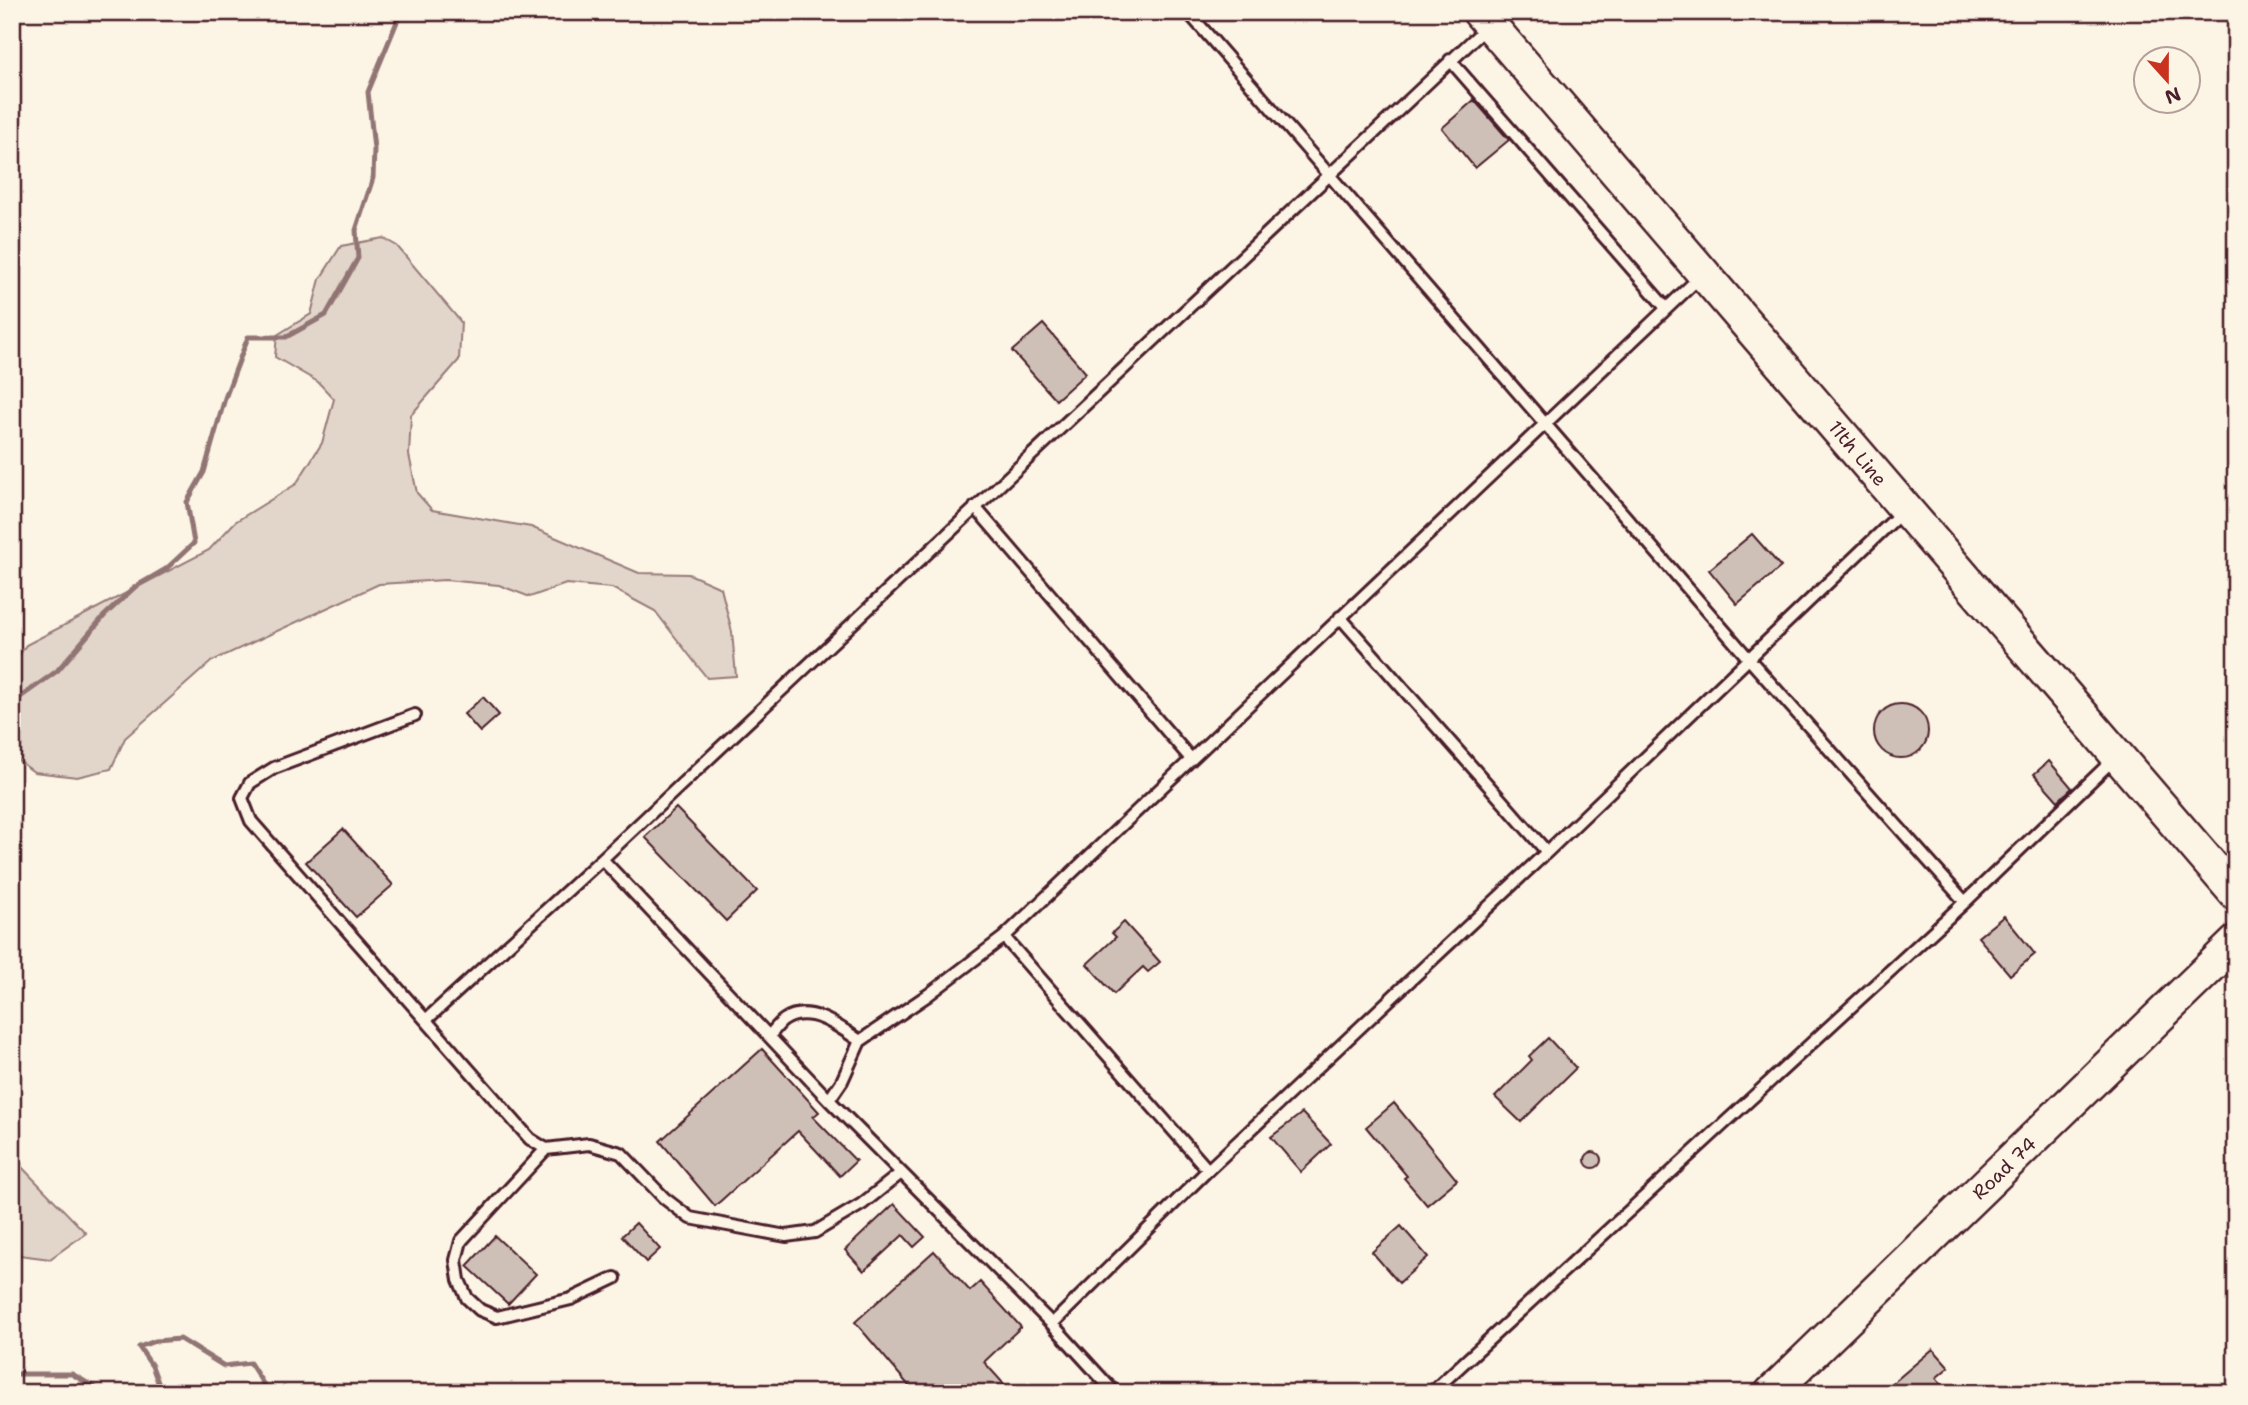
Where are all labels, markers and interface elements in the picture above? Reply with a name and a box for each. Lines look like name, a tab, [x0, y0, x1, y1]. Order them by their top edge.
north arrow	[2132, 46, 2202, 116]
text: N	[2161, 81, 2184, 110]
street label: 11th Line	[1823, 415, 1892, 491]
street label: Road 74	[1967, 1132, 2042, 1205]

